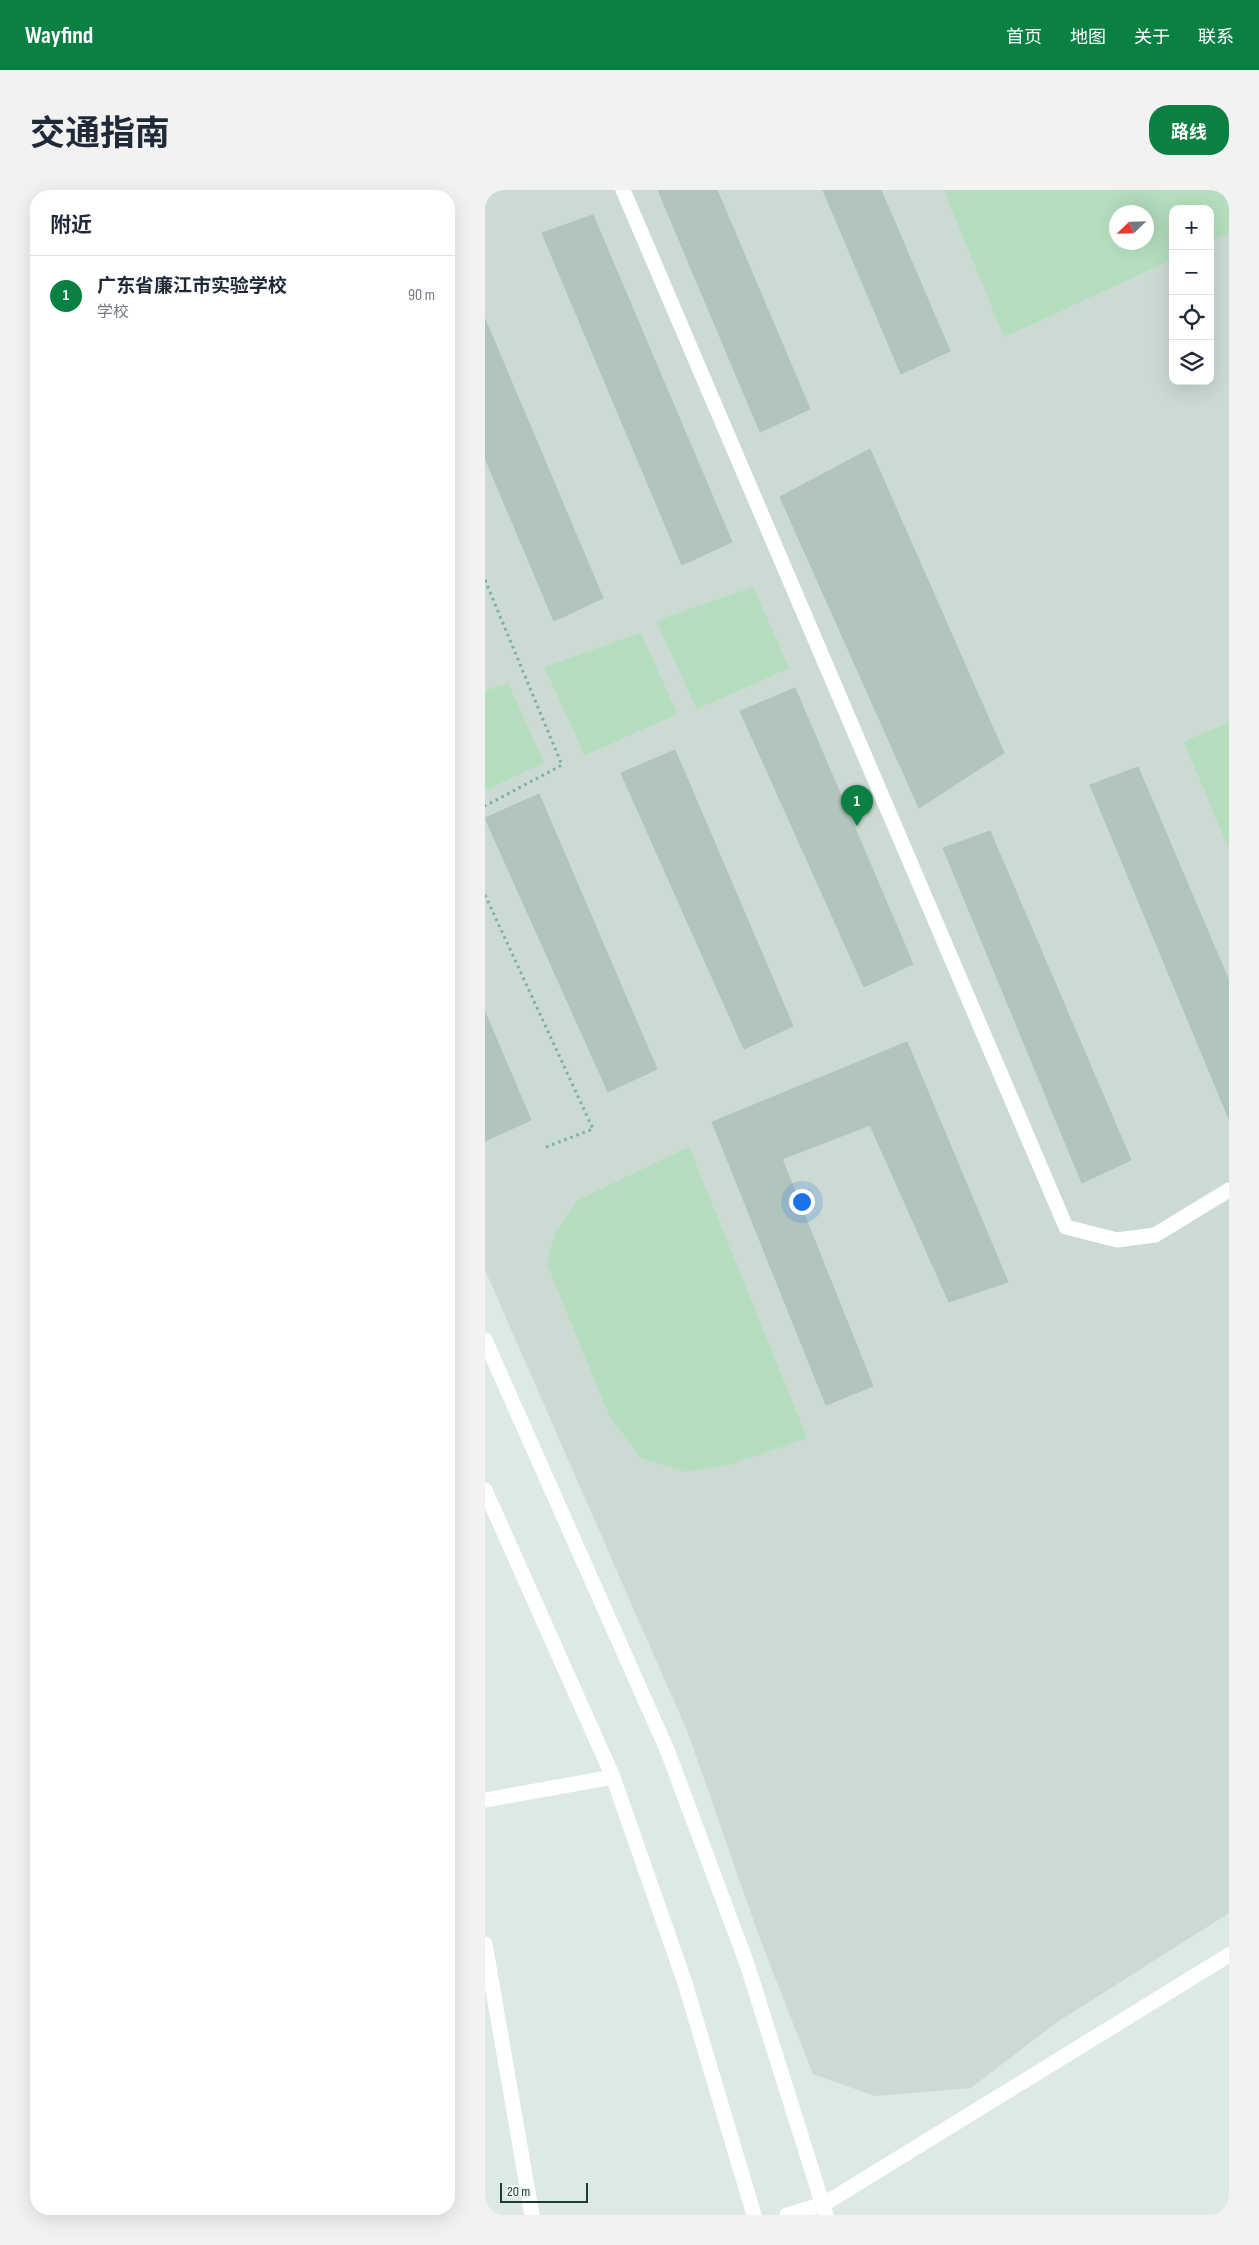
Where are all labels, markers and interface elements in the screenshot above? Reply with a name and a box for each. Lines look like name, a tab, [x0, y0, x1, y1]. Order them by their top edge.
text: Wayfind	[25, 21, 93, 50]
text: 首页	[1006, 27, 1042, 48]
text: 地图	[1070, 27, 1106, 48]
text: 关于	[1134, 27, 1170, 48]
text: 联系	[1198, 27, 1234, 48]
button: 路线	[1149, 105, 1229, 155]
text: 交通指南	[30, 113, 170, 156]
north arrow	[1109, 205, 1154, 250]
map controls	[1169, 205, 1214, 385]
button: +	[1169, 205, 1214, 250]
text: 附近	[50, 213, 92, 238]
button: −	[1169, 250, 1214, 295]
text: 广东省廉江市实验学校	[97, 275, 287, 298]
text: 1	[63, 286, 69, 305]
text: 90 m	[408, 286, 435, 305]
button: locate	[1169, 295, 1214, 340]
text: 学校	[97, 303, 129, 322]
button: layers	[1169, 340, 1214, 385]
pin: 1	[841, 785, 873, 826]
your location	[789, 1189, 815, 1215]
scale bar	[500, 2180, 587, 2203]
text: 20 m	[507, 2183, 530, 2200]

